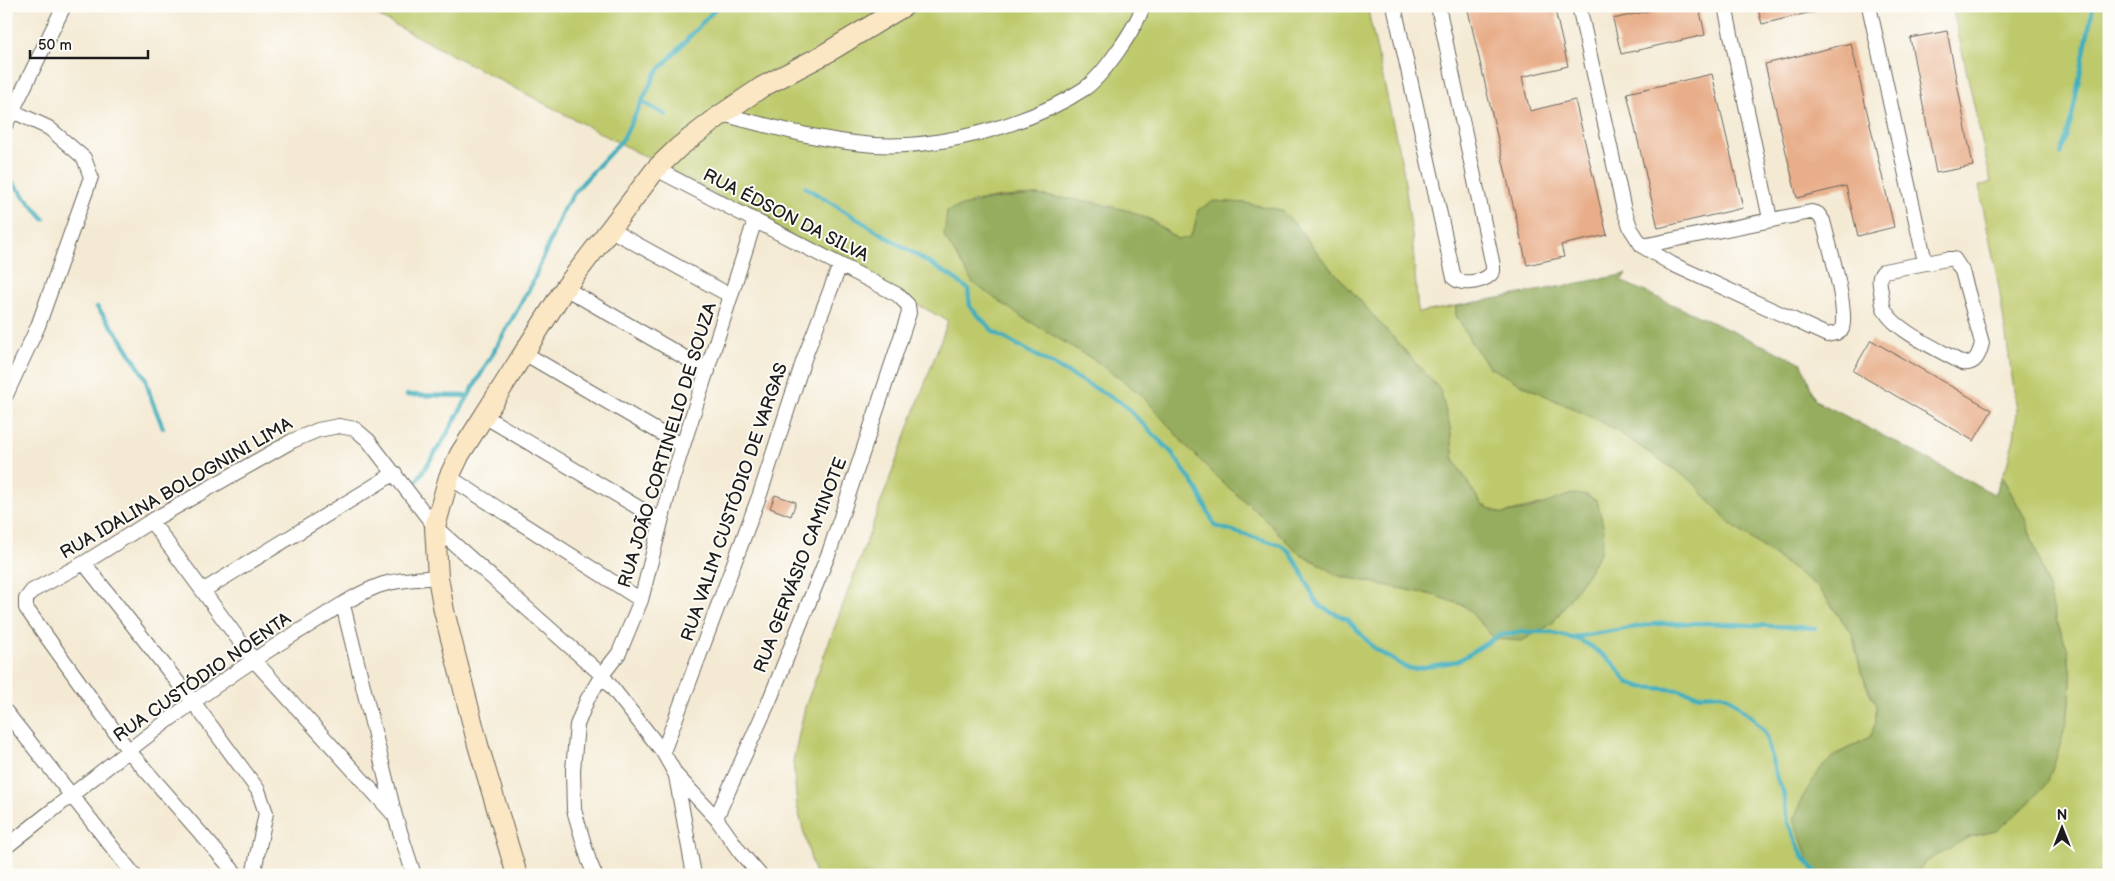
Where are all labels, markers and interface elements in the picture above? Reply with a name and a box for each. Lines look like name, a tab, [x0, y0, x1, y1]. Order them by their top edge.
scale bar	[30, 28, 148, 60]
text: 50 m	[38, 36, 72, 55]
street label: RUA ÉDSON DA SILVA	[700, 163, 873, 266]
street label: RUA JOÃO CORTINELIO DE SOUZA	[613, 300, 721, 590]
street label: RUA VALIM CUSTÓDIO DE VARGAS	[675, 359, 792, 644]
street label: RUA IDALINA BOLOGNINI LIMA	[57, 413, 296, 564]
street label: RUA GERVÁSIO CAMINOTE	[748, 454, 851, 676]
street label: RUA CUSTÓDIO NOENTA	[109, 607, 295, 747]
north arrow	[2038, 804, 2088, 854]
text: N	[2057, 807, 2067, 824]

